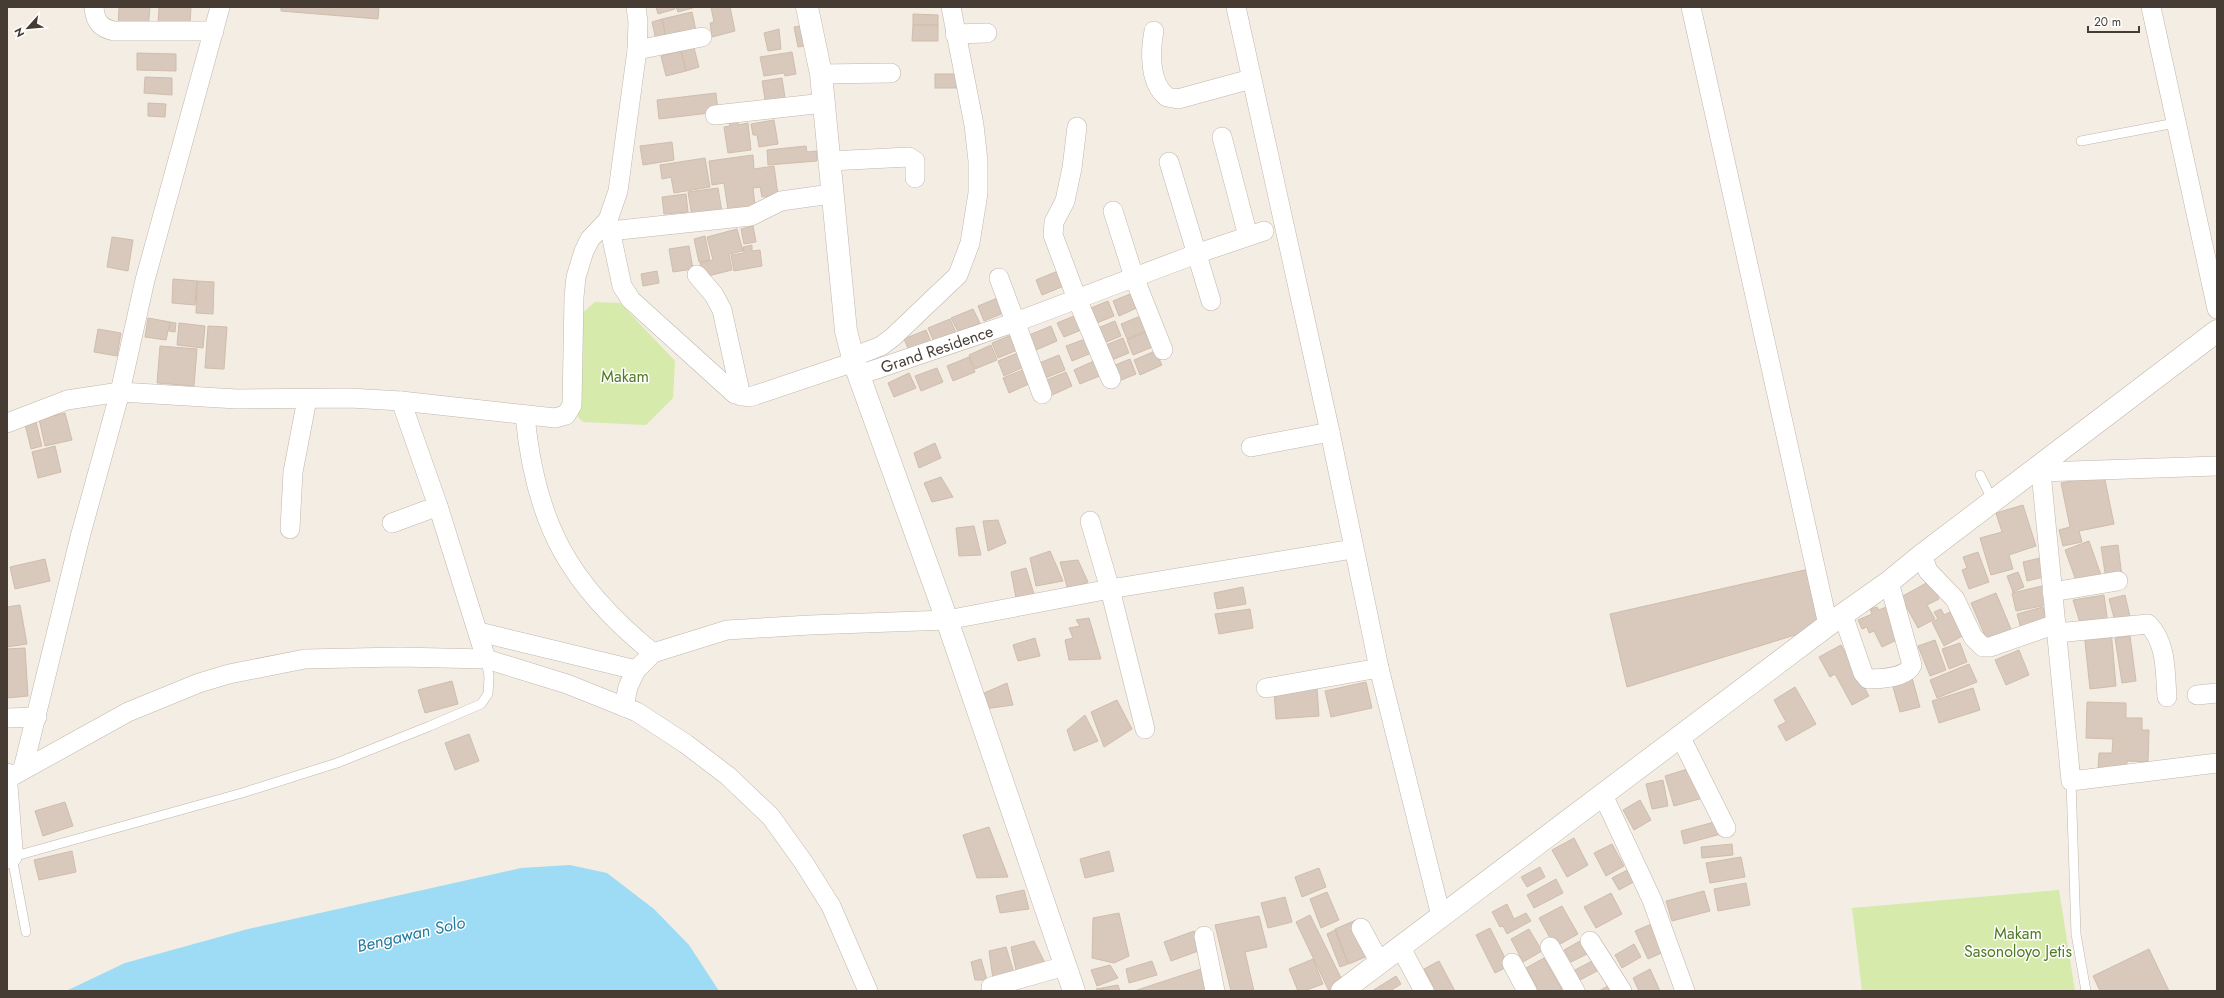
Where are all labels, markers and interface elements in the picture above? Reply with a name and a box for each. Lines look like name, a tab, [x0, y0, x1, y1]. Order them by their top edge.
north arrow	[8, 8, 48, 48]
scale bar	[2088, 8, 2139, 34]
text: 20 m	[2094, 13, 2121, 31]
text: N	[10, 25, 28, 40]
street label: Grand Residence	[877, 319, 996, 378]
park label: Makam	[601, 365, 649, 388]
water label: Bengawan Solo	[355, 910, 467, 958]
park label: Makam Sasonoloyo Jetis	[1964, 922, 2072, 963]

